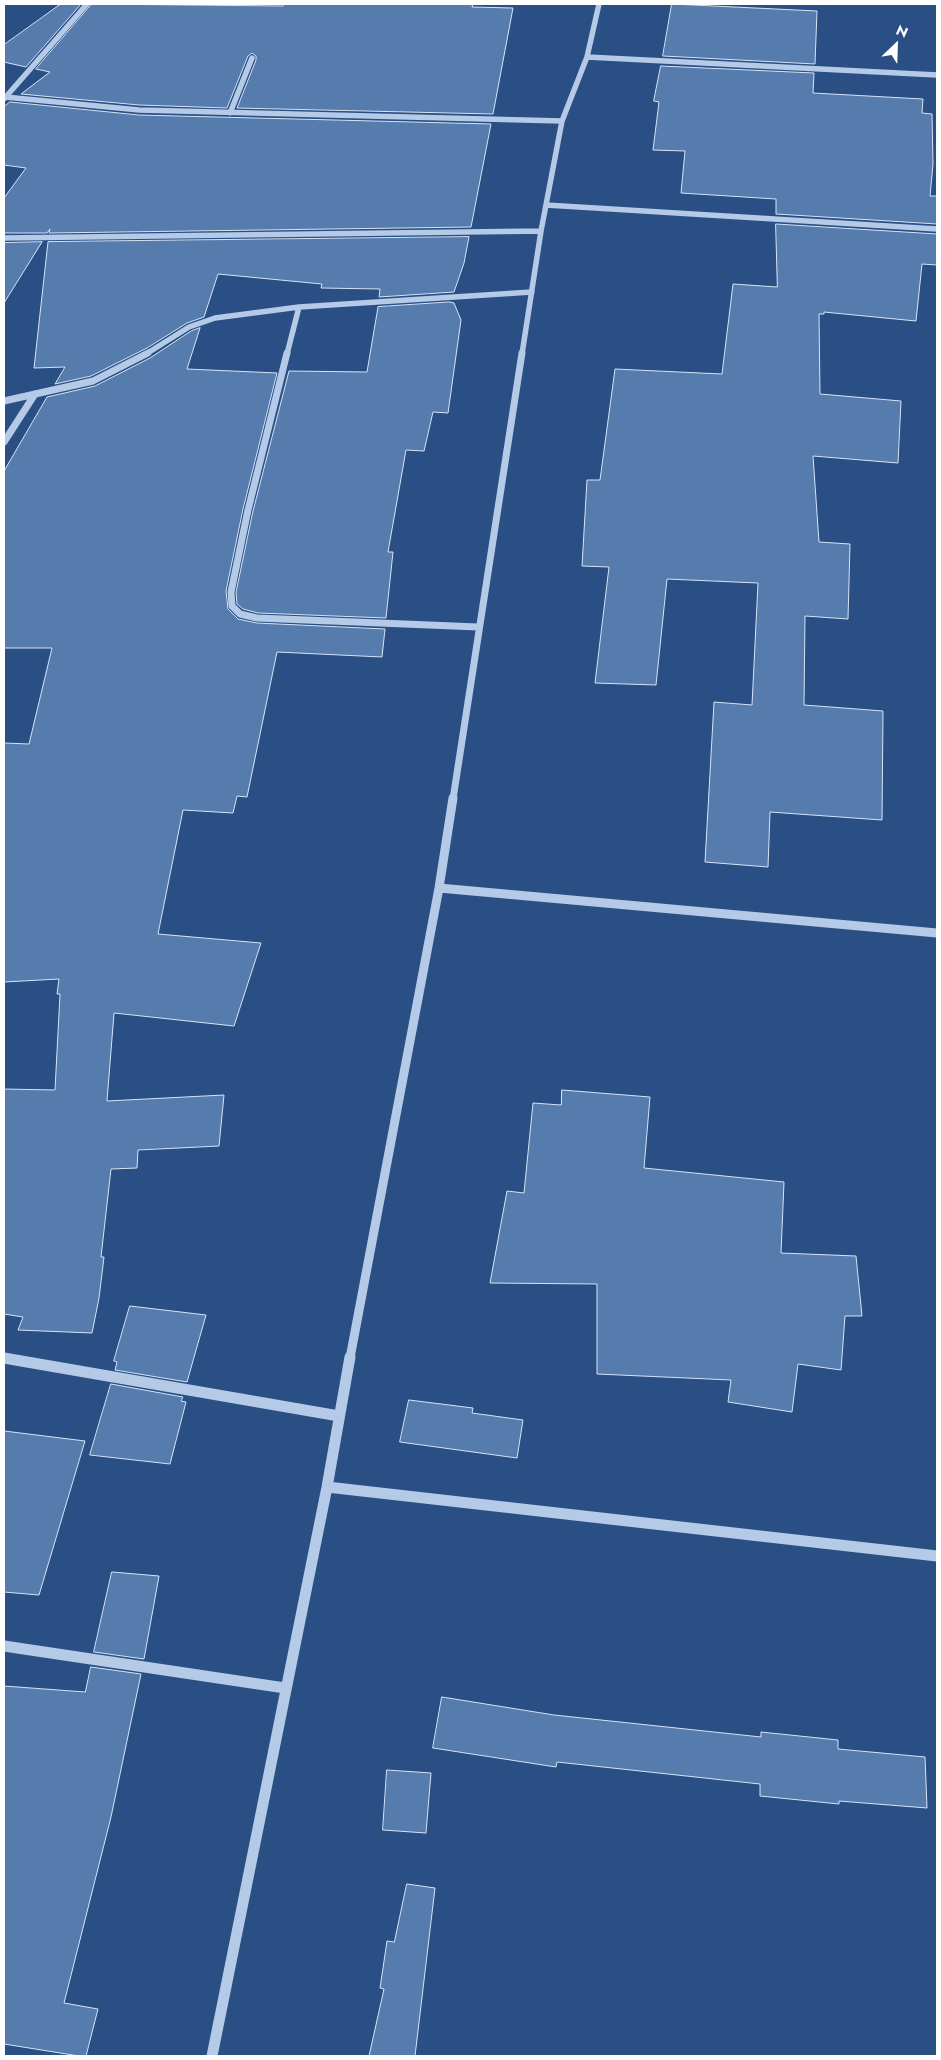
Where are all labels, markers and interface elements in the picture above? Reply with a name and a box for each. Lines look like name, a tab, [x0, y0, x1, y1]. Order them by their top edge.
north arrow	[871, 20, 921, 70]
text: N	[893, 20, 911, 43]

